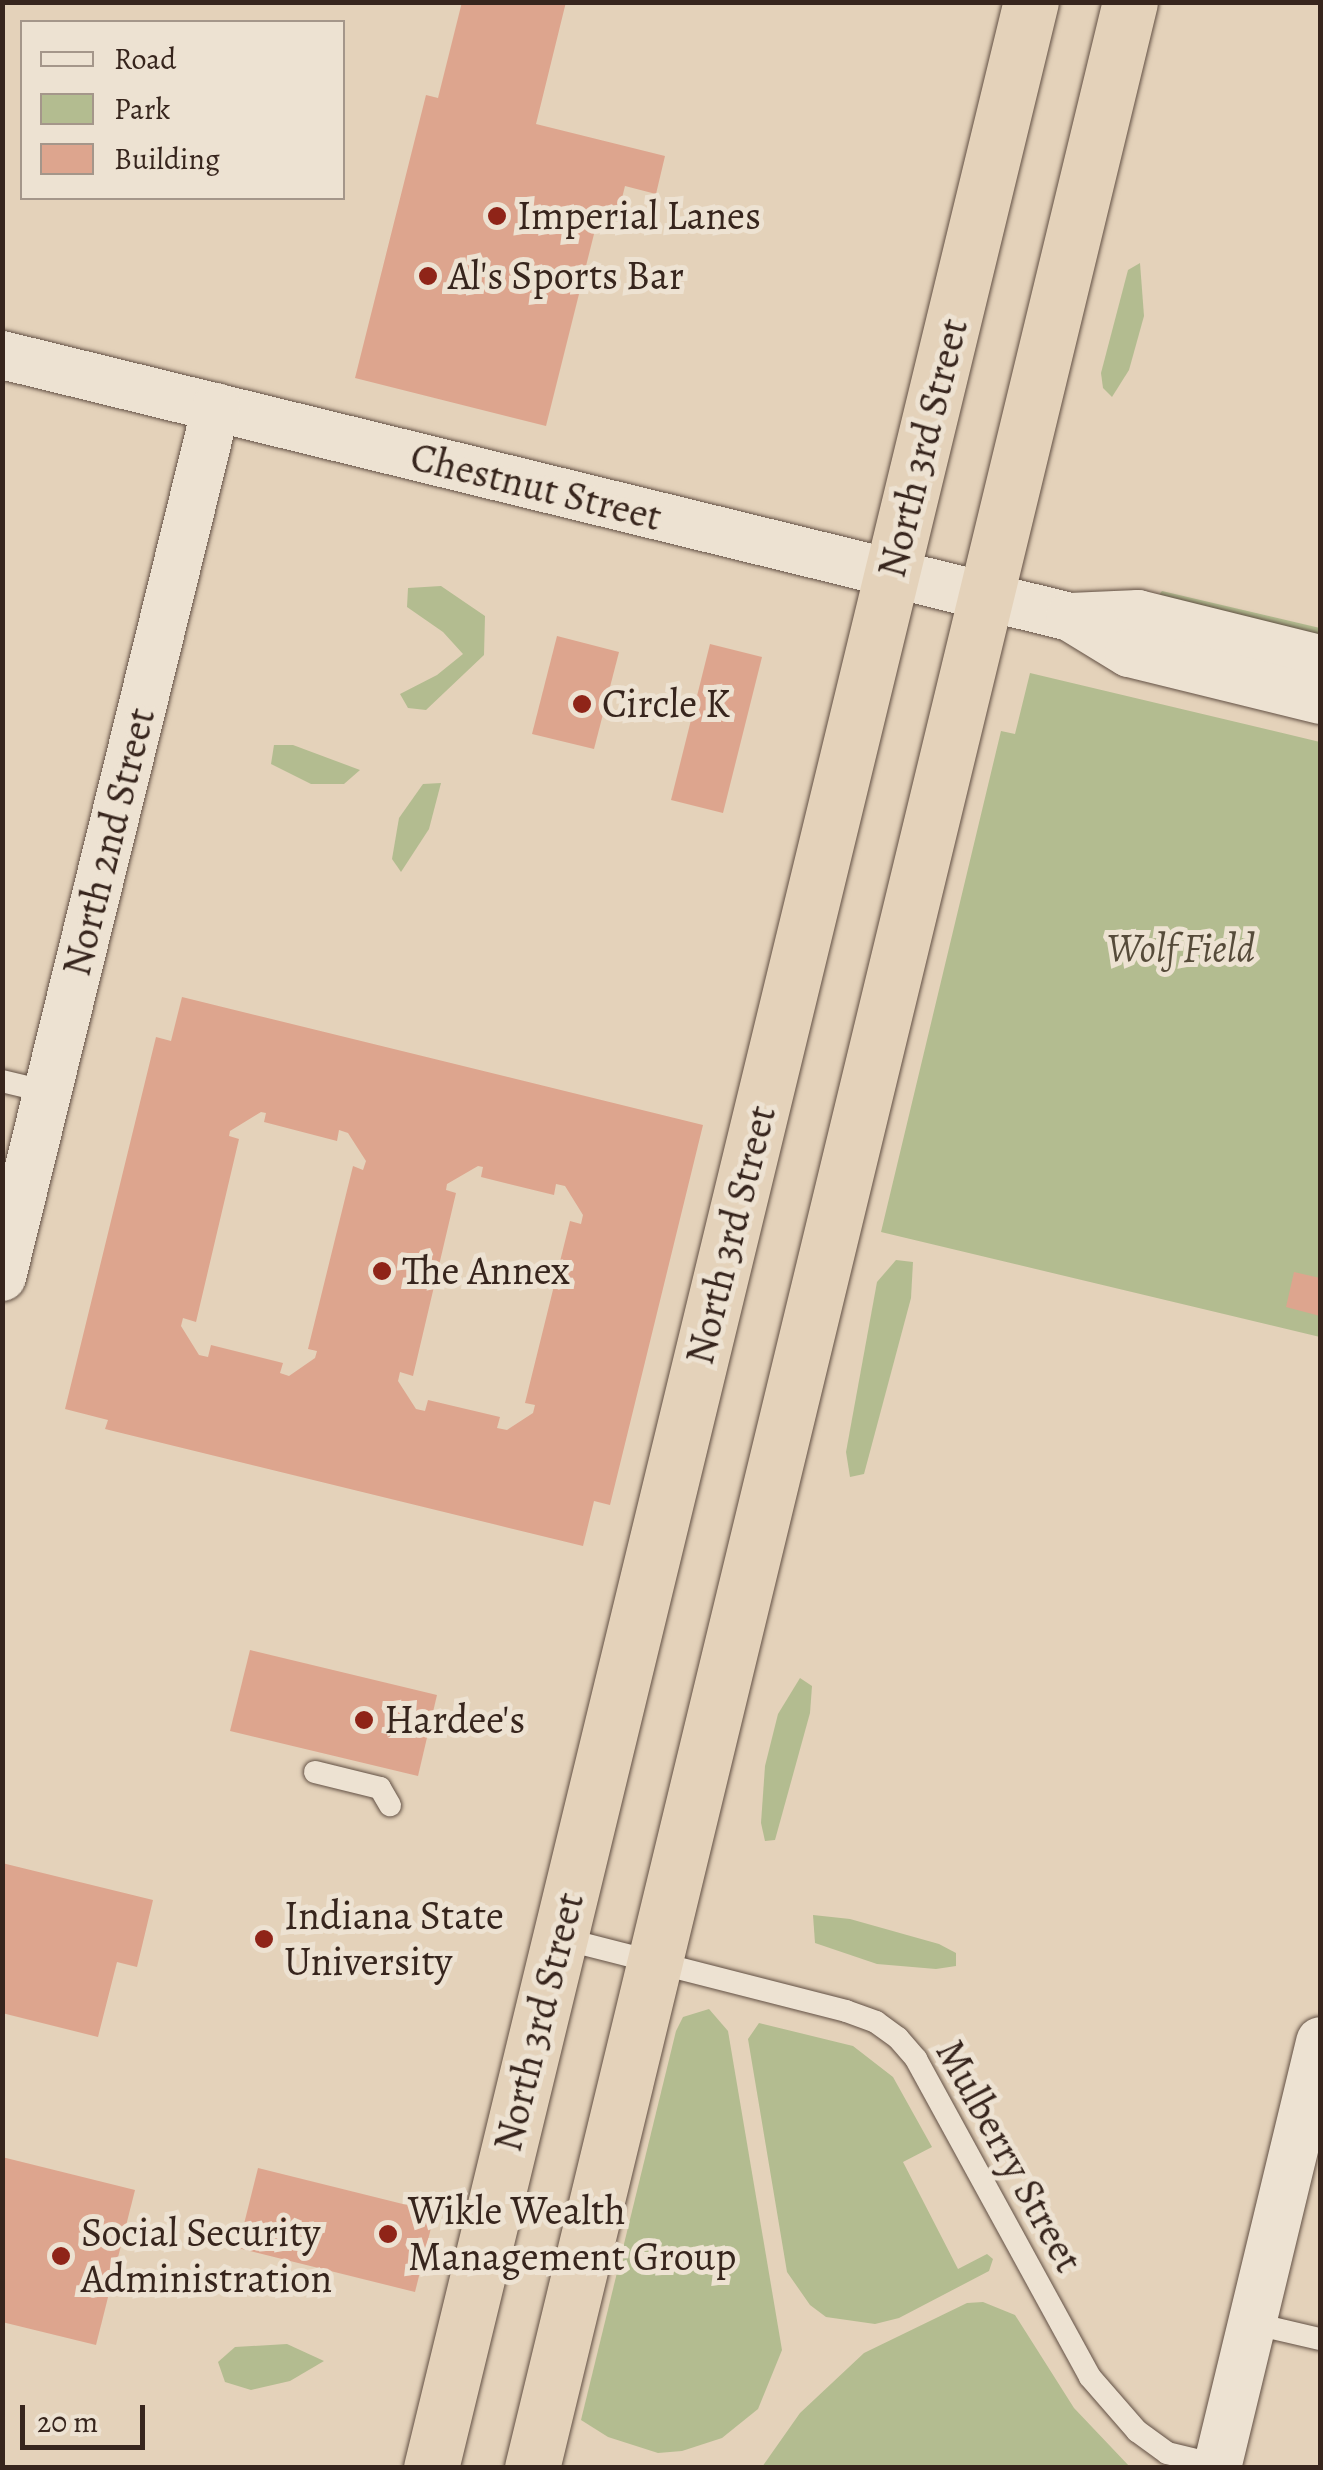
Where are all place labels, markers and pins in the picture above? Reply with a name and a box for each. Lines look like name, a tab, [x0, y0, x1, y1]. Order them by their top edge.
place label: Imperial Lanes	[517, 192, 761, 240]
marker: Imperial Lanes	[486, 205, 508, 227]
place label: Al's Sports Bar	[448, 252, 684, 300]
marker: Al's Sports Bar	[417, 265, 439, 287]
place label: Circle K	[602, 680, 730, 728]
marker: Circle K	[571, 693, 593, 715]
place label: The Annex	[402, 1247, 570, 1295]
marker: The Annex	[371, 1260, 393, 1282]
place label: Hardee's	[384, 1696, 525, 1744]
marker: Hardee's	[353, 1709, 375, 1731]
place label: Indiana State University	[284, 1892, 504, 1986]
marker: Indiana State University	[253, 1928, 275, 1950]
place label: Wikle Wealth Management Group	[408, 2187, 736, 2281]
place label: Social Security Administration	[81, 2209, 332, 2303]
marker: Wikle Wealth Management Group	[377, 2223, 399, 2245]
marker: Social Security Administration	[50, 2245, 72, 2267]

